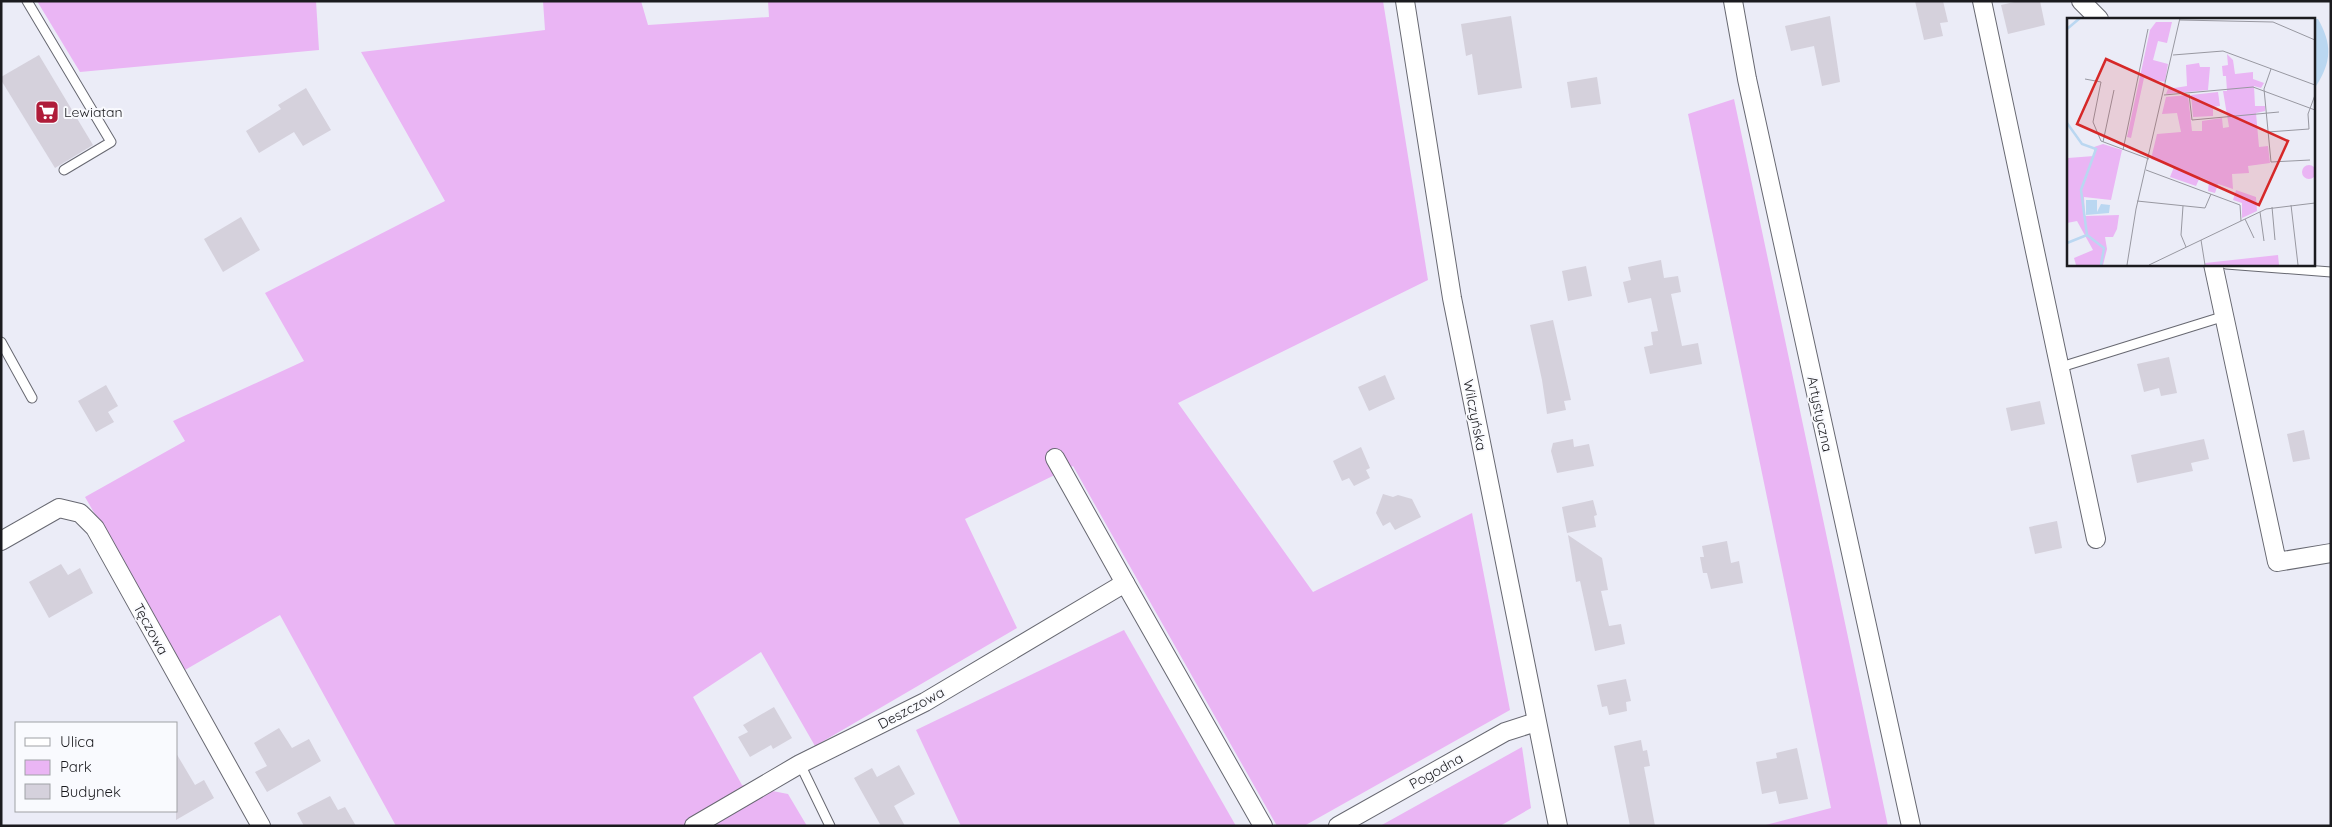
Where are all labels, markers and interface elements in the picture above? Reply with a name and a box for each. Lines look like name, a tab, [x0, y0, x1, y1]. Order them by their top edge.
inset map	[2067, 18, 2314, 265]
supermarket icon: Lewiatan	[34, 99, 60, 125]
place label: Lewiatan	[64, 103, 123, 121]
street label: Artystyczna	[1803, 375, 1837, 453]
street label: Wilczyńska	[1459, 378, 1491, 452]
street label: Tęczowa	[130, 600, 172, 658]
street label: Deszczowa	[875, 683, 947, 733]
legend	[15, 722, 178, 812]
text: Ulica	[60, 732, 94, 751]
street label: Pogodna	[1406, 749, 1466, 793]
text: Park	[60, 757, 92, 776]
text: Budynek	[60, 782, 121, 801]

